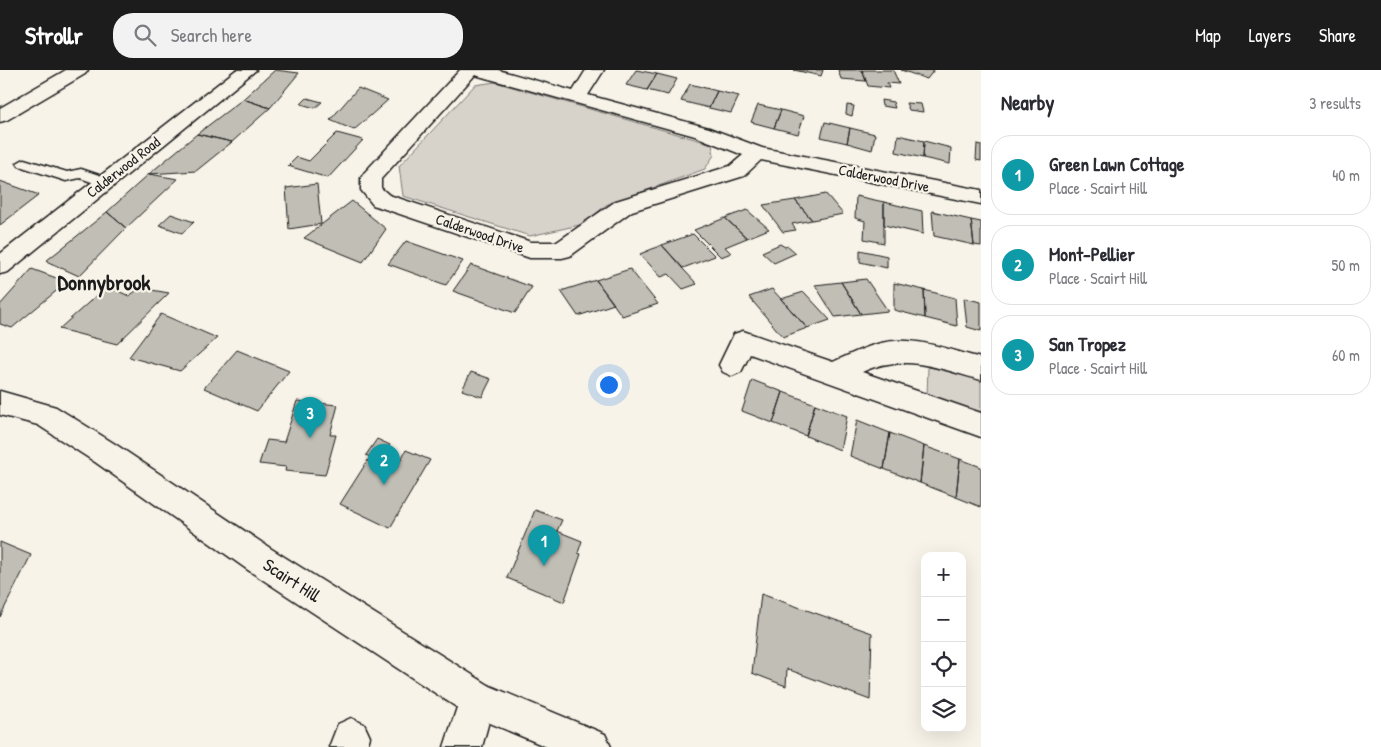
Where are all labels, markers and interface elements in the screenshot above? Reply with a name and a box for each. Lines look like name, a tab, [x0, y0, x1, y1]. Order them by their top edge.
search box	[113, 13, 463, 58]
text: Strollr	[25, 19, 83, 51]
icon: search	[131, 21, 159, 49]
text: Search here	[171, 22, 252, 48]
text: Map	[1195, 23, 1221, 48]
text: Layers	[1249, 23, 1291, 48]
text: Share	[1319, 23, 1356, 48]
text: Nearby	[1001, 88, 1054, 117]
text: 3 results	[1309, 92, 1361, 114]
street label: Calderwood Road	[82, 131, 164, 203]
text: Green Lawn Cottage	[1049, 151, 1184, 177]
street label: Calderwood Drive	[837, 159, 931, 197]
text: 1	[1015, 164, 1021, 186]
text: 40 m	[1332, 164, 1360, 186]
text: Place · Scairt Hill	[1049, 177, 1147, 199]
street label: Calderwood Drive	[433, 208, 527, 258]
text: Mont-Pellier	[1049, 241, 1135, 267]
text: 2	[1014, 254, 1022, 276]
text: 50 m	[1332, 254, 1360, 276]
district label: Donnybrook	[58, 267, 151, 298]
text: Place · Scairt Hill	[1049, 267, 1147, 289]
text: San Tropez	[1049, 331, 1126, 357]
text: 3	[1014, 344, 1022, 366]
text: 60 m	[1332, 344, 1360, 366]
text: Place · Scairt Hill	[1049, 357, 1147, 379]
your location	[596, 372, 622, 398]
pin: 3	[294, 397, 326, 438]
pin: 2	[368, 444, 400, 485]
pin: 1	[528, 525, 560, 566]
street label: Scairt Hill	[258, 552, 326, 608]
map controls	[921, 552, 966, 732]
button: +	[921, 552, 966, 597]
button: −	[921, 597, 966, 642]
button: locate	[921, 642, 966, 687]
button: layers	[921, 687, 966, 732]

